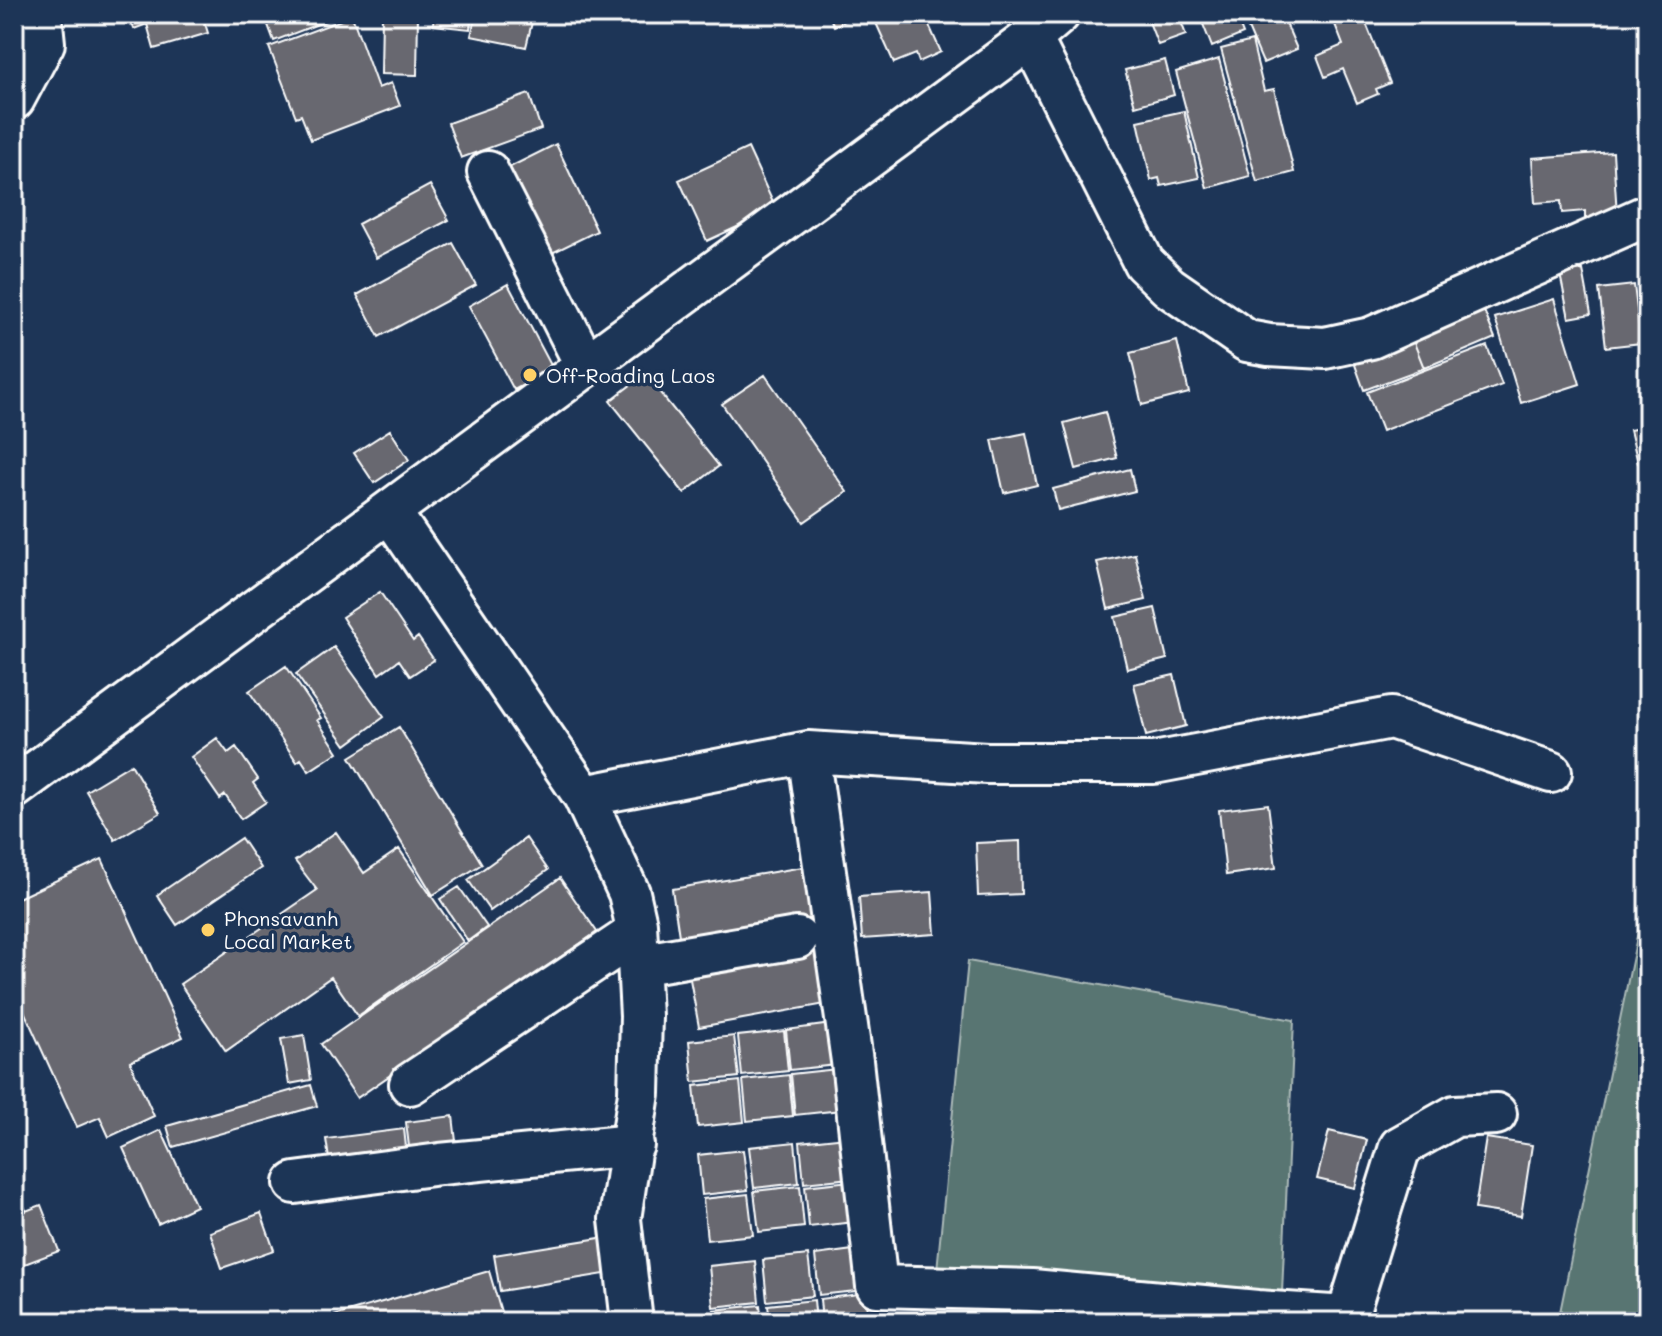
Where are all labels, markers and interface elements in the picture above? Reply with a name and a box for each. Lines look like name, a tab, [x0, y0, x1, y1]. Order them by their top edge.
place label: Off-Roading Laos	[546, 362, 715, 388]
marker: Off-Roading Laos	[521, 366, 539, 384]
place label: Phonsavanh Local Market	[224, 905, 352, 954]
marker: Phonsavanh Local Market	[199, 921, 217, 939]

